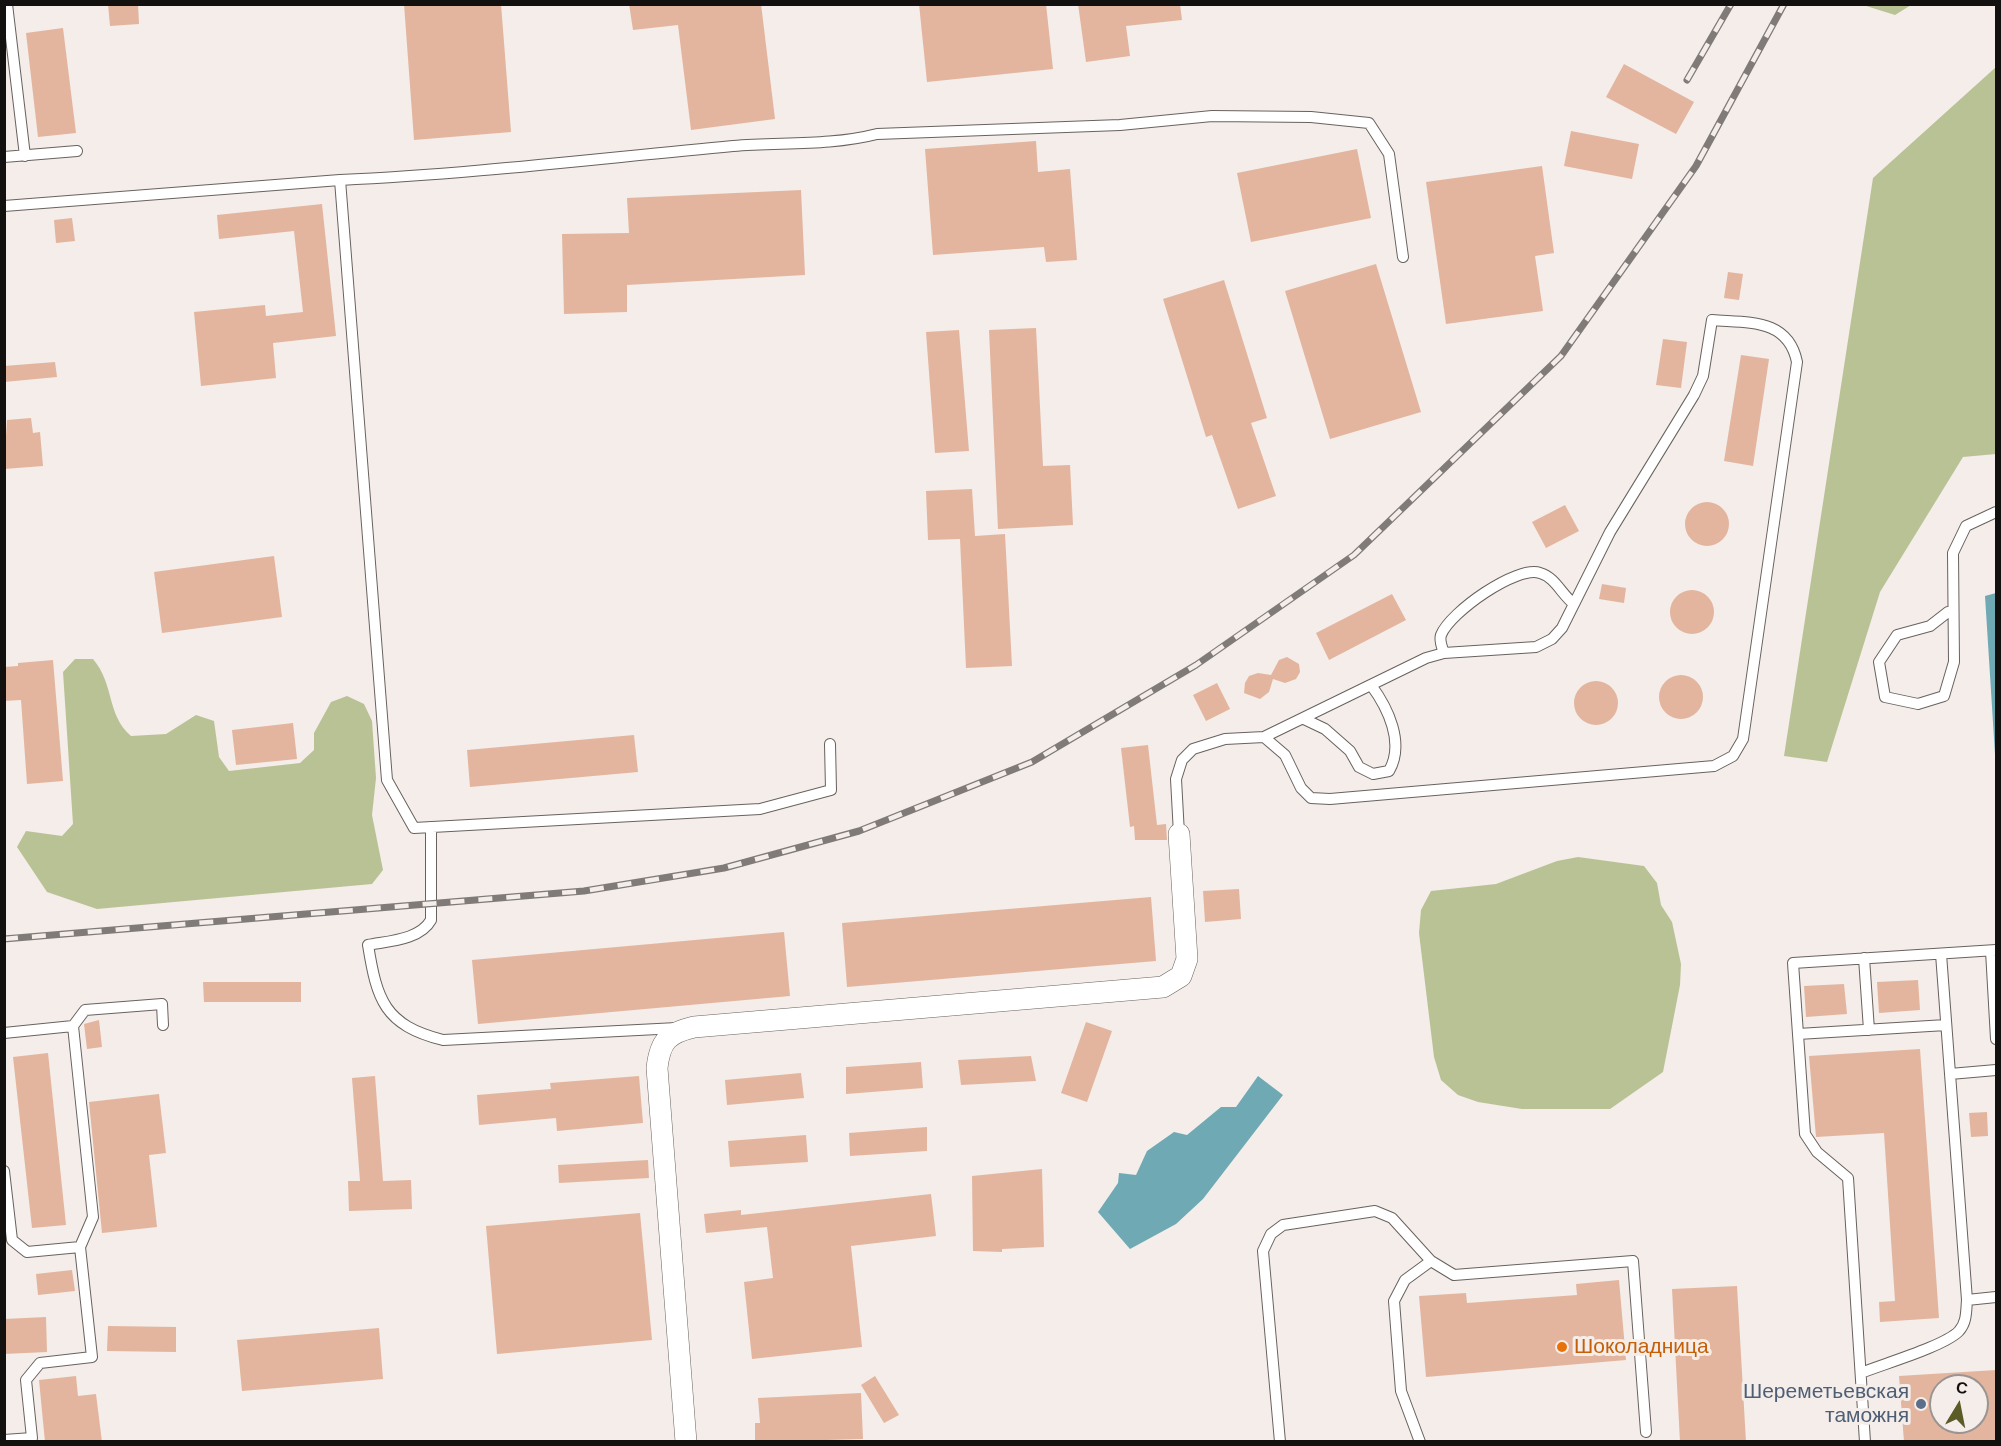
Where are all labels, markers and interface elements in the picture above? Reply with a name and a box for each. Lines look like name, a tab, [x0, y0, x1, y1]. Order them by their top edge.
place label: Шоколадница	[1574, 1334, 1709, 1360]
marker: Шоколадница	[1555, 1340, 1569, 1354]
north arrow	[1929, 1374, 1989, 1434]
text: С	[1955, 1378, 1969, 1397]
place label: Шереметьевская таможня	[1743, 1379, 1909, 1429]
marker: Шереметьевская таможня	[1914, 1397, 1928, 1411]

